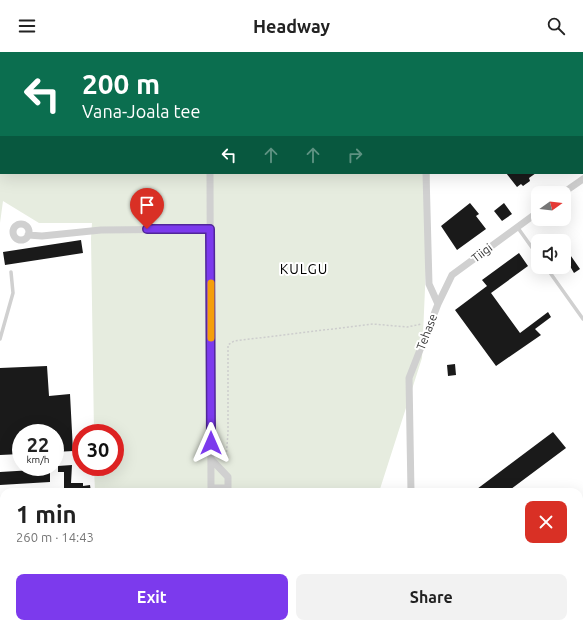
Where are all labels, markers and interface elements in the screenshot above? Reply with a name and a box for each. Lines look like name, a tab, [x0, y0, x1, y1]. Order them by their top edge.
icon: menu	[16, 15, 38, 37]
icon: search	[545, 15, 567, 37]
text: Headway	[253, 16, 330, 36]
icon: left	[16, 68, 68, 120]
text: 200 m	[82, 68, 160, 99]
text: Vana-Joala tee	[82, 101, 200, 121]
icon: left	[218, 144, 240, 166]
icon: ahead	[260, 144, 282, 166]
icon: ahead	[302, 144, 324, 166]
icon: right	[344, 144, 366, 166]
north arrow	[531, 186, 571, 226]
map controls	[531, 186, 571, 274]
pin	[130, 188, 164, 229]
icon: arrive	[136, 194, 158, 216]
button: sound	[531, 234, 571, 274]
street label: Tiigi	[469, 241, 495, 265]
district label: KULGU	[280, 261, 328, 277]
street label: Tehase	[414, 312, 439, 352]
position arrow	[190, 422, 232, 464]
speed limit sign: 30	[72, 424, 124, 476]
text: 22	[27, 433, 49, 456]
text: km/h	[26, 454, 50, 465]
text: 1 min	[16, 501, 77, 528]
button: close	[525, 501, 567, 543]
text: 260 m · 14:43	[16, 530, 94, 544]
button: Exit	[16, 574, 288, 620]
button: Share	[296, 574, 567, 620]

